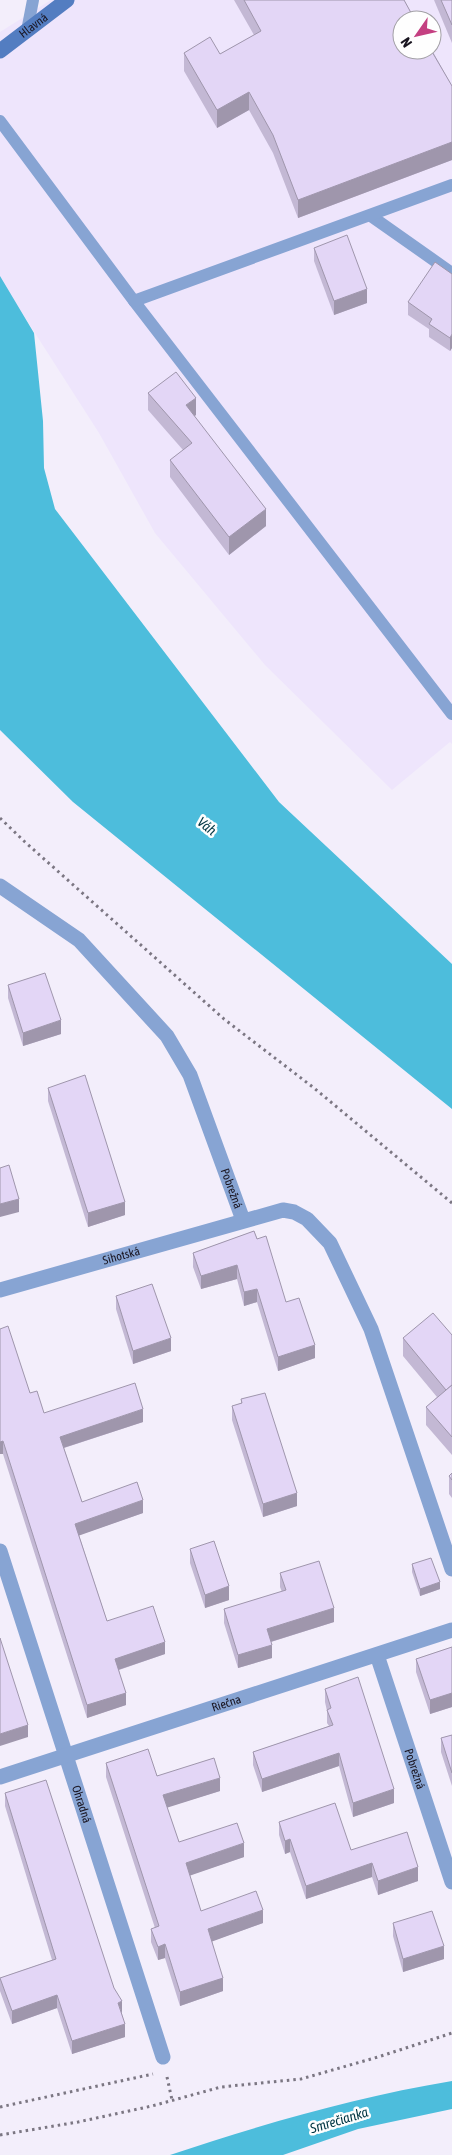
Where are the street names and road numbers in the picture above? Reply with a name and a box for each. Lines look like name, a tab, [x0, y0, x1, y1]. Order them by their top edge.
street label: Hlavná	[16, 10, 50, 41]
street label: Pobrežná	[218, 1166, 245, 1211]
street label: Sihotská	[101, 1244, 141, 1268]
street label: Riečna	[210, 1692, 243, 1715]
street label: Pobrežná	[401, 1747, 428, 1791]
street label: Ohradná	[69, 1784, 94, 1825]

